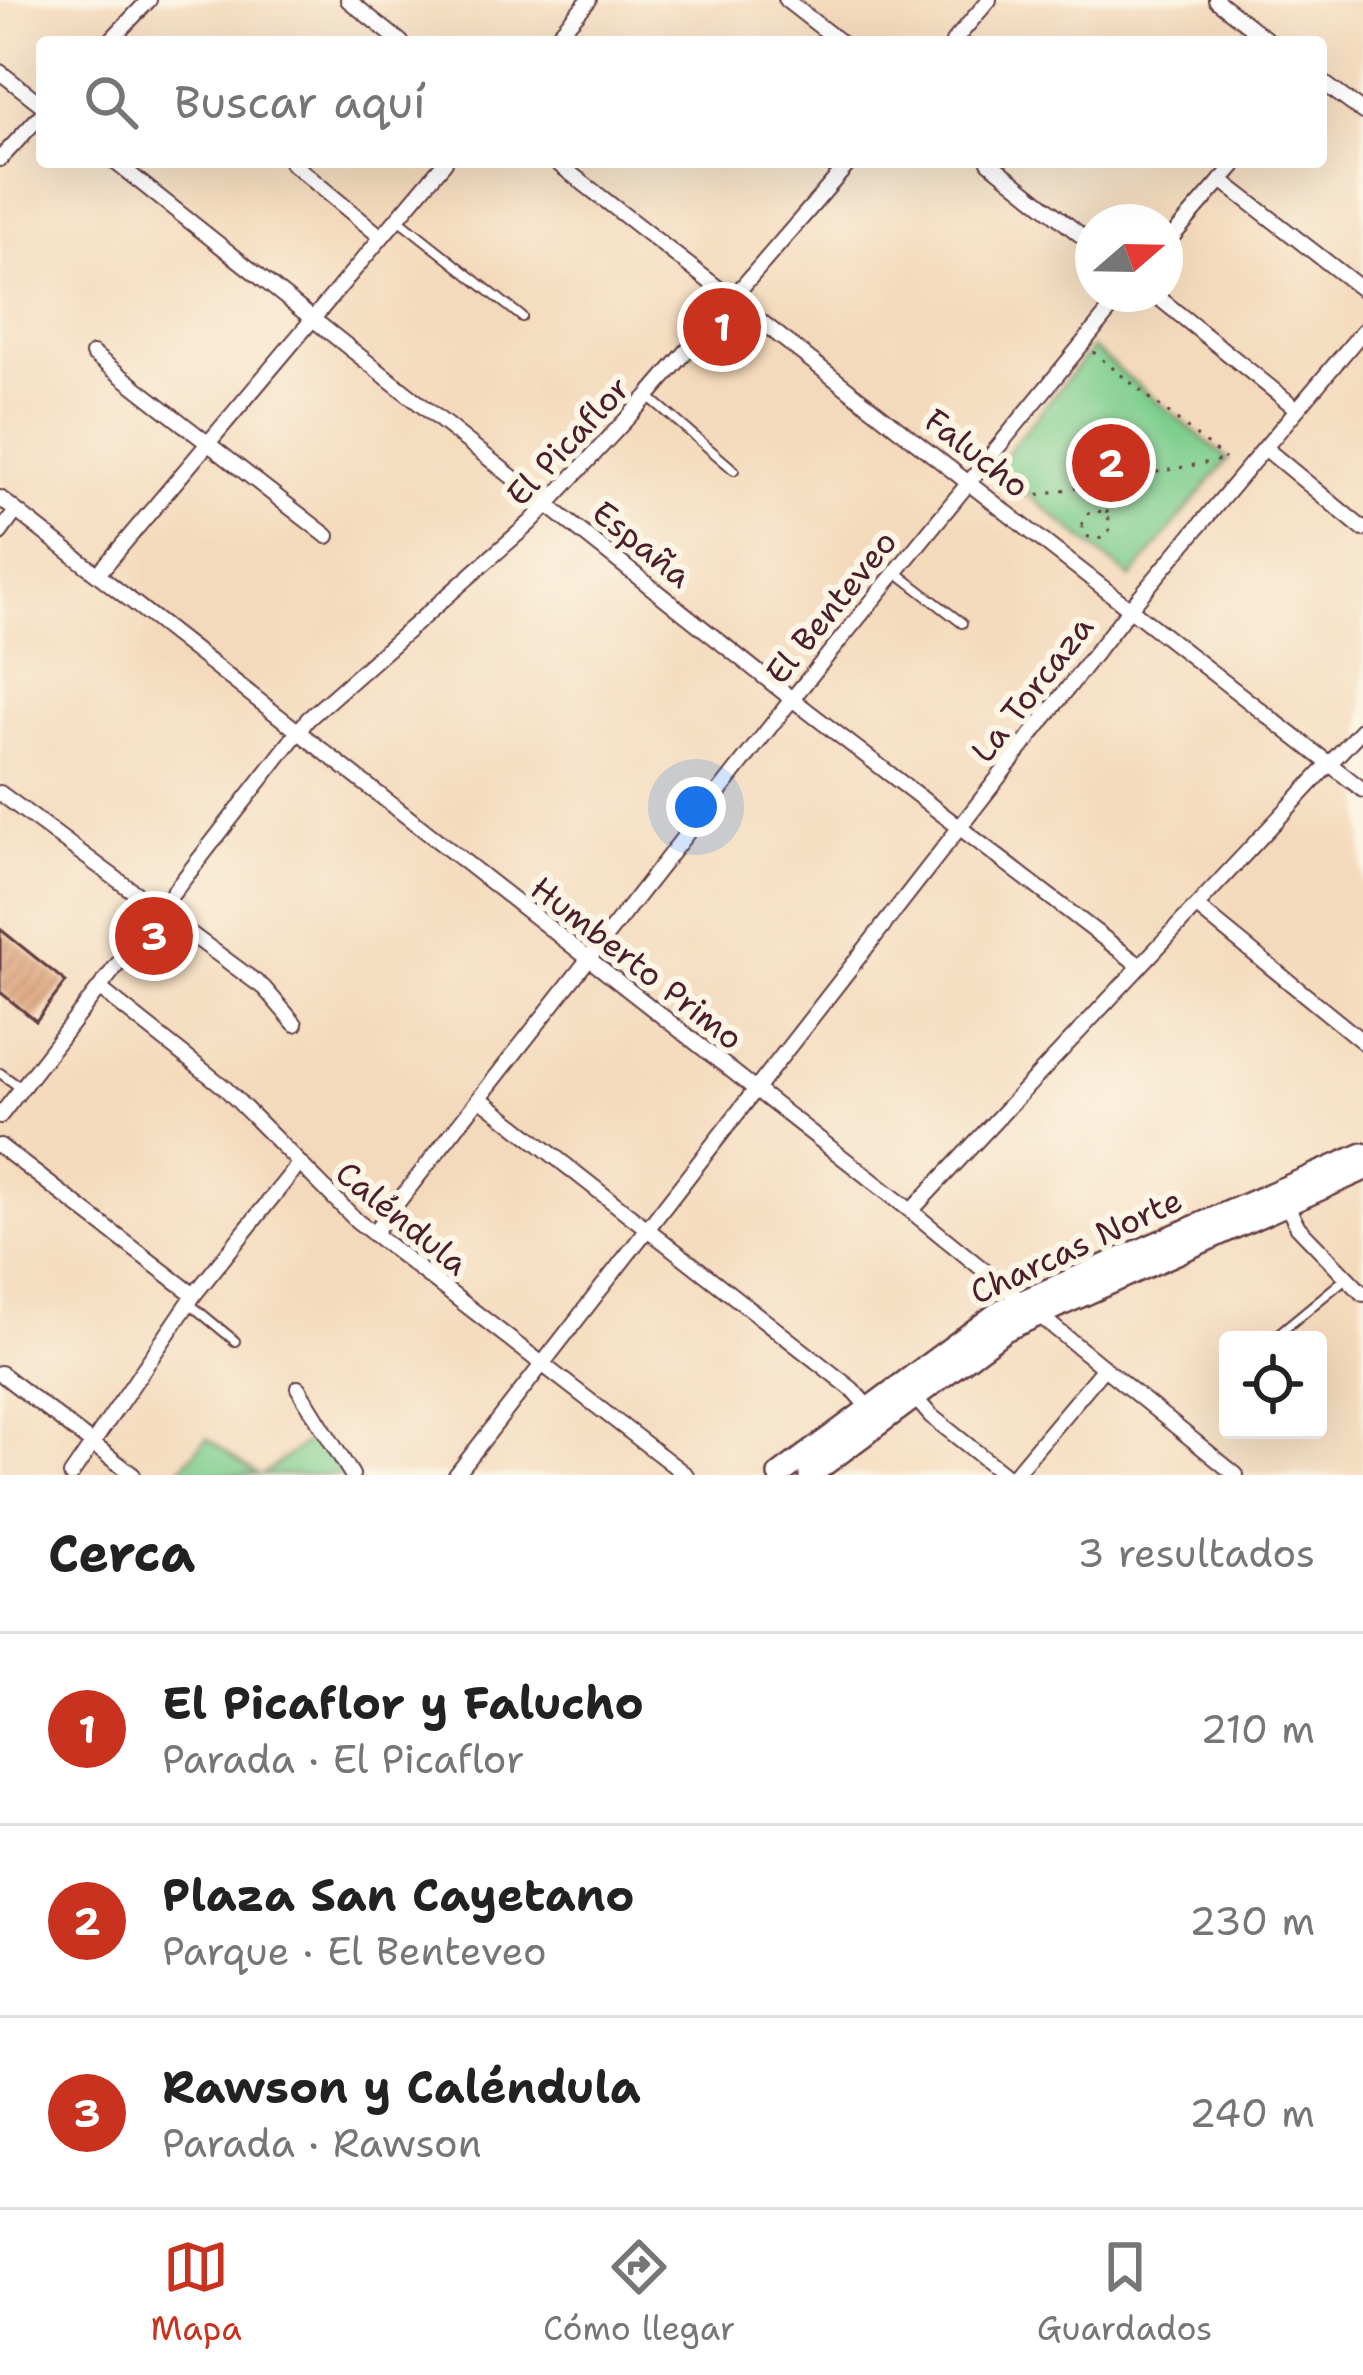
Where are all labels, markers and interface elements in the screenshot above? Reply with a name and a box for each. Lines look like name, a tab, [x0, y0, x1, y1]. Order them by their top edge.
search box	[36, 36, 1327, 168]
icon: search	[78, 69, 144, 135]
text: Buscar aquí	[174, 72, 426, 132]
north arrow	[1075, 204, 1183, 312]
pin: 1	[683, 282, 761, 372]
street label: El Picaflor	[496, 366, 640, 516]
street label: Falucho	[915, 398, 1039, 508]
pin: 2	[1072, 418, 1150, 508]
street label: España	[583, 490, 701, 598]
street label: El Benteveo	[755, 521, 907, 693]
street label: La Torcaza	[960, 606, 1104, 772]
your location	[666, 777, 726, 837]
street label: Humberto Primo	[521, 866, 753, 1060]
pin: 3	[115, 891, 193, 981]
street label: Caléndula	[326, 1151, 478, 1285]
street label: Charcas Norte	[963, 1177, 1189, 1315]
map controls	[1219, 1331, 1327, 1439]
button: locate	[1219, 1331, 1327, 1439]
text: Cerca	[48, 1519, 195, 1587]
text: 3 resultados	[1077, 1527, 1315, 1579]
text: El Picaflor y Falucho	[162, 1673, 644, 1733]
text: 1	[78, 1703, 96, 1755]
text: 210 m	[1200, 1703, 1315, 1755]
text: Parada · El Picaflor	[162, 1733, 525, 1785]
text: Plaza San Cayetano	[162, 1865, 635, 1925]
text: 2	[73, 1895, 101, 1947]
text: 230 m	[1189, 1895, 1315, 1947]
text: Parque · El Benteveo	[162, 1925, 547, 1977]
text: Rawson y Caléndula	[162, 2057, 641, 2117]
text: 3	[73, 2087, 101, 2139]
text: 240 m	[1189, 2087, 1315, 2139]
text: Parada · Rawson	[162, 2117, 482, 2169]
tab: Mapa	[151, 2234, 242, 2351]
tab: Cómo llegar	[543, 2234, 735, 2351]
tab: Guardados	[1037, 2234, 1212, 2351]

